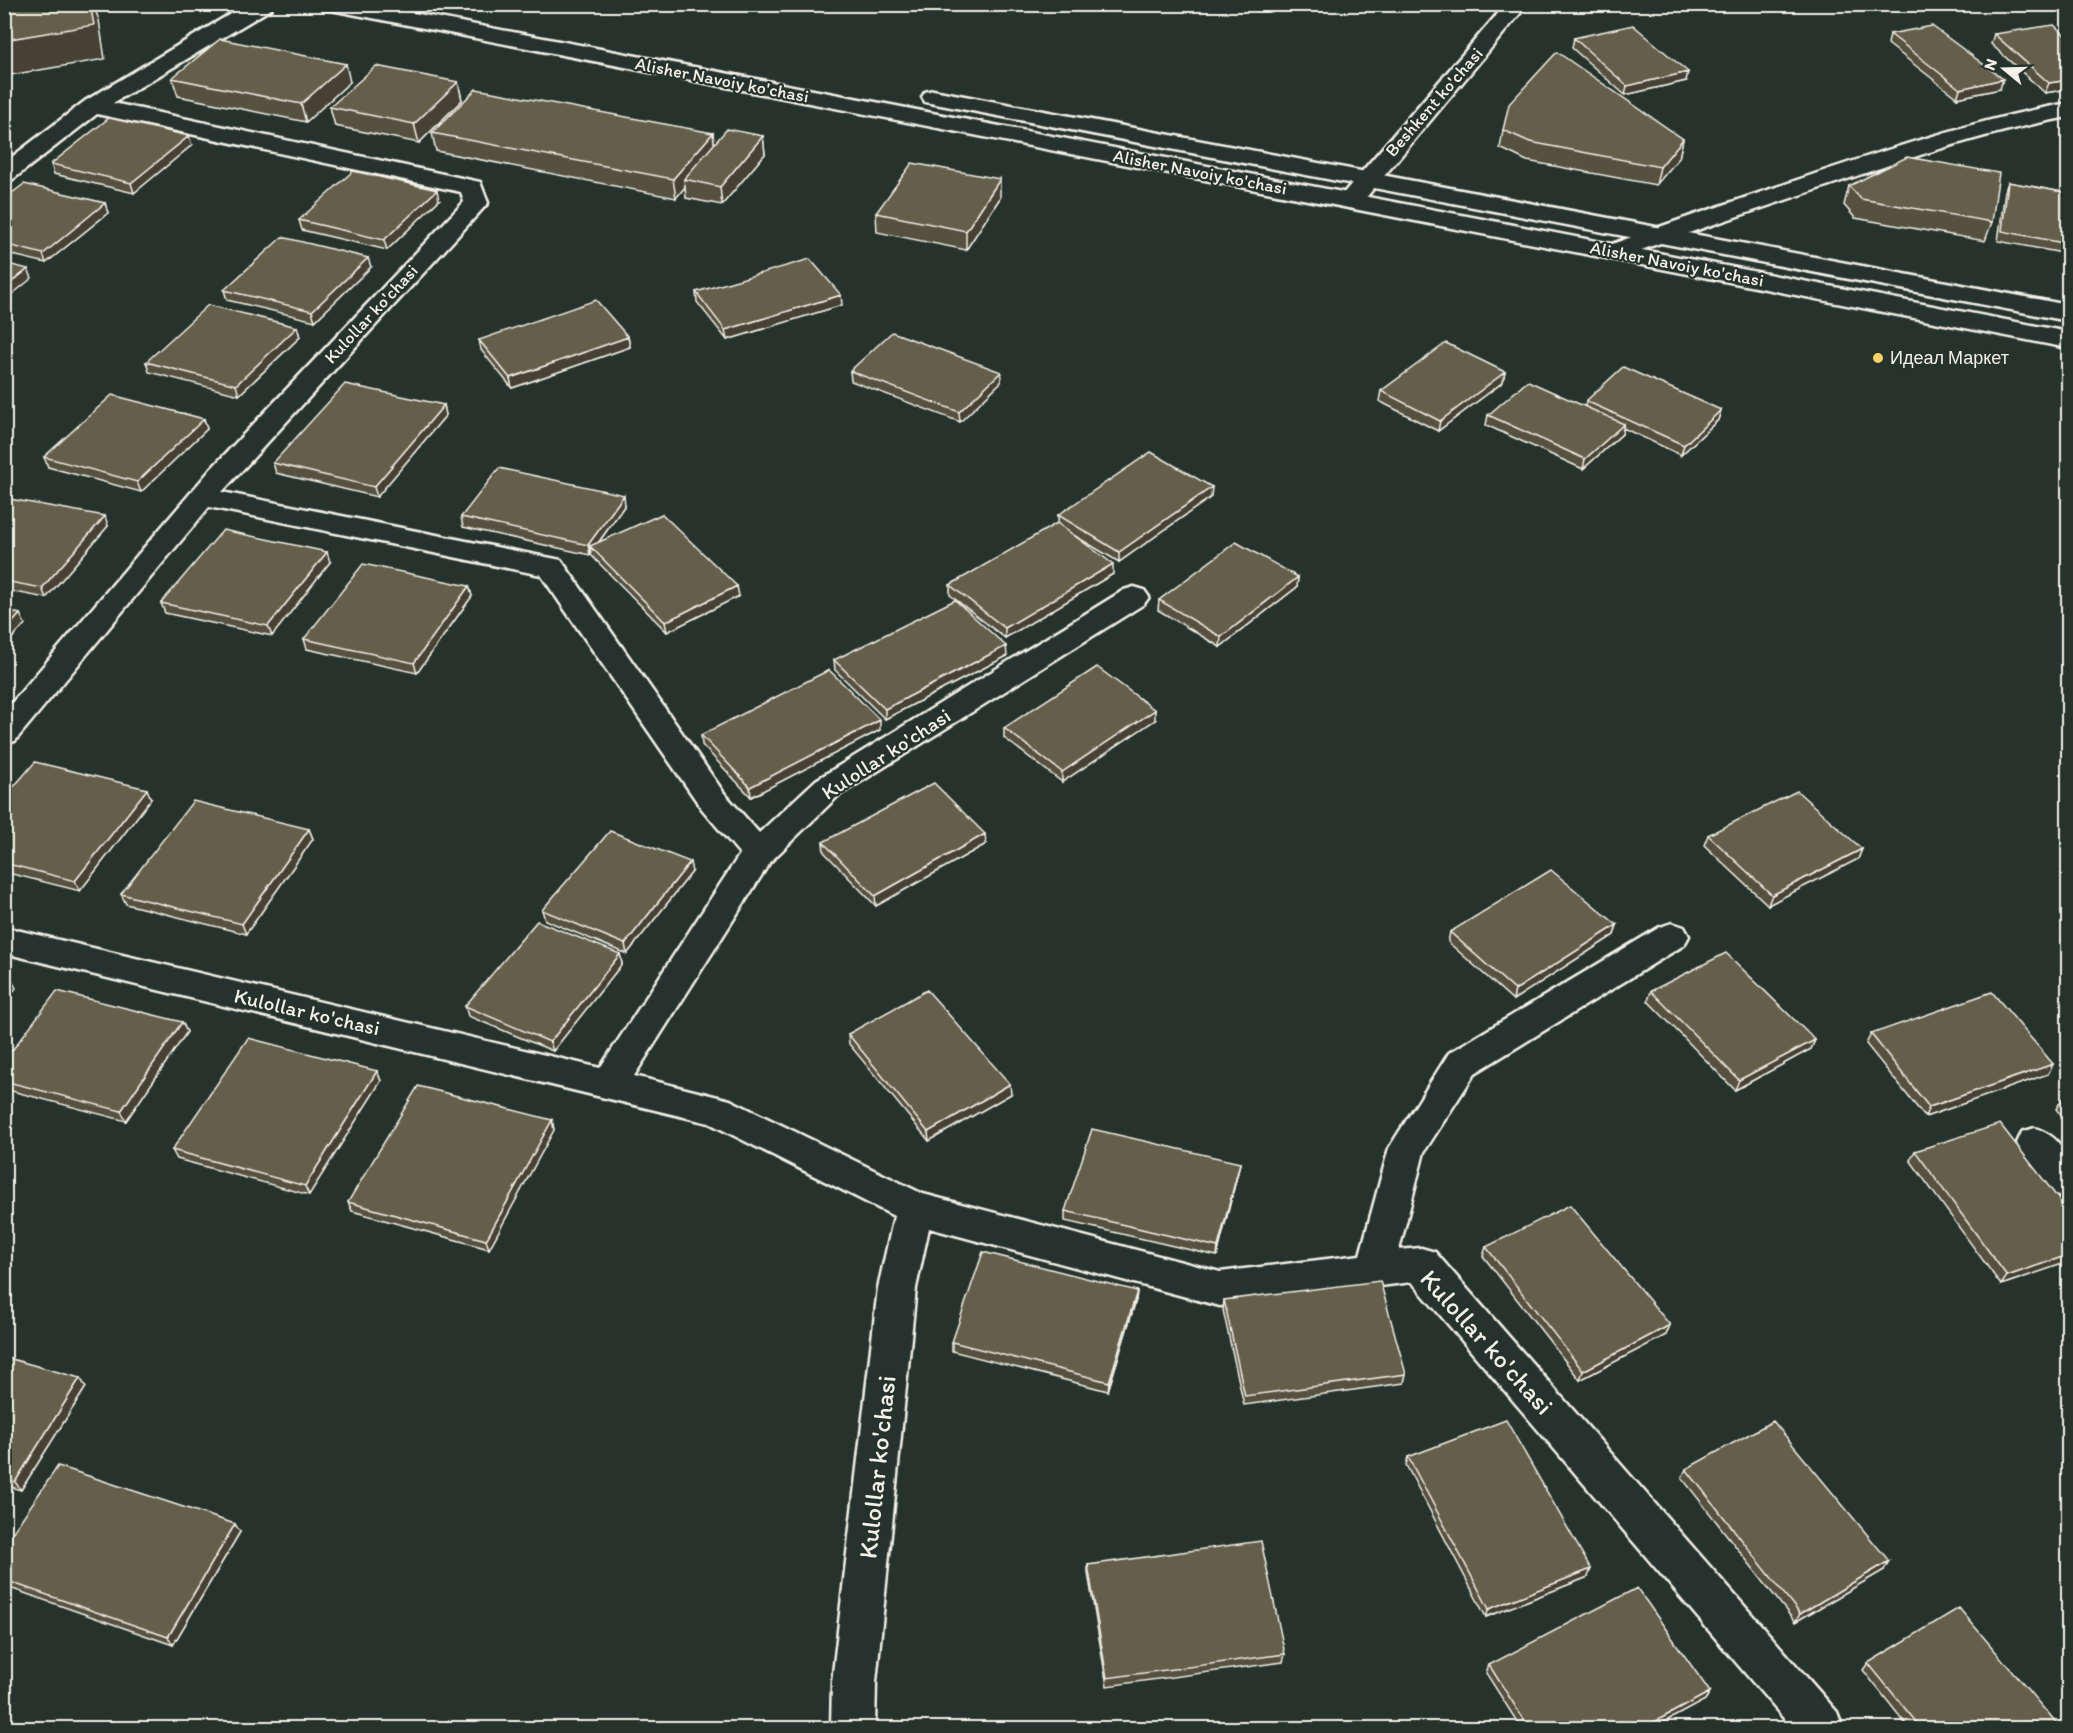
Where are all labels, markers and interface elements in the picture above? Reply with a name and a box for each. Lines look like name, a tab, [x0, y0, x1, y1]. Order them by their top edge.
north arrow	[1974, 39, 2034, 99]
street label: Beshkent ko'chasi	[1381, 43, 1487, 161]
street label: Alisher Navoiy ko'chasi	[633, 52, 811, 108]
text: N	[1980, 56, 2001, 72]
street label: Alisher Navoiy ko'chasi	[1111, 144, 1289, 200]
street label: Alisher Navoiy ko'chasi	[1588, 236, 1766, 292]
street label: Kulollar ko'chasi	[319, 260, 423, 368]
place label: Идеал Маркет	[1890, 347, 2009, 369]
marker: Идеал Маркет	[1871, 351, 1885, 365]
street label: Kulollar ko'chasi	[817, 703, 955, 805]
street label: Kulollar ko'chasi	[232, 983, 382, 1040]
street label: Kulollar ko'chasi	[1413, 1263, 1561, 1421]
street label: Kulollar ko'chasi	[851, 1374, 903, 1560]

